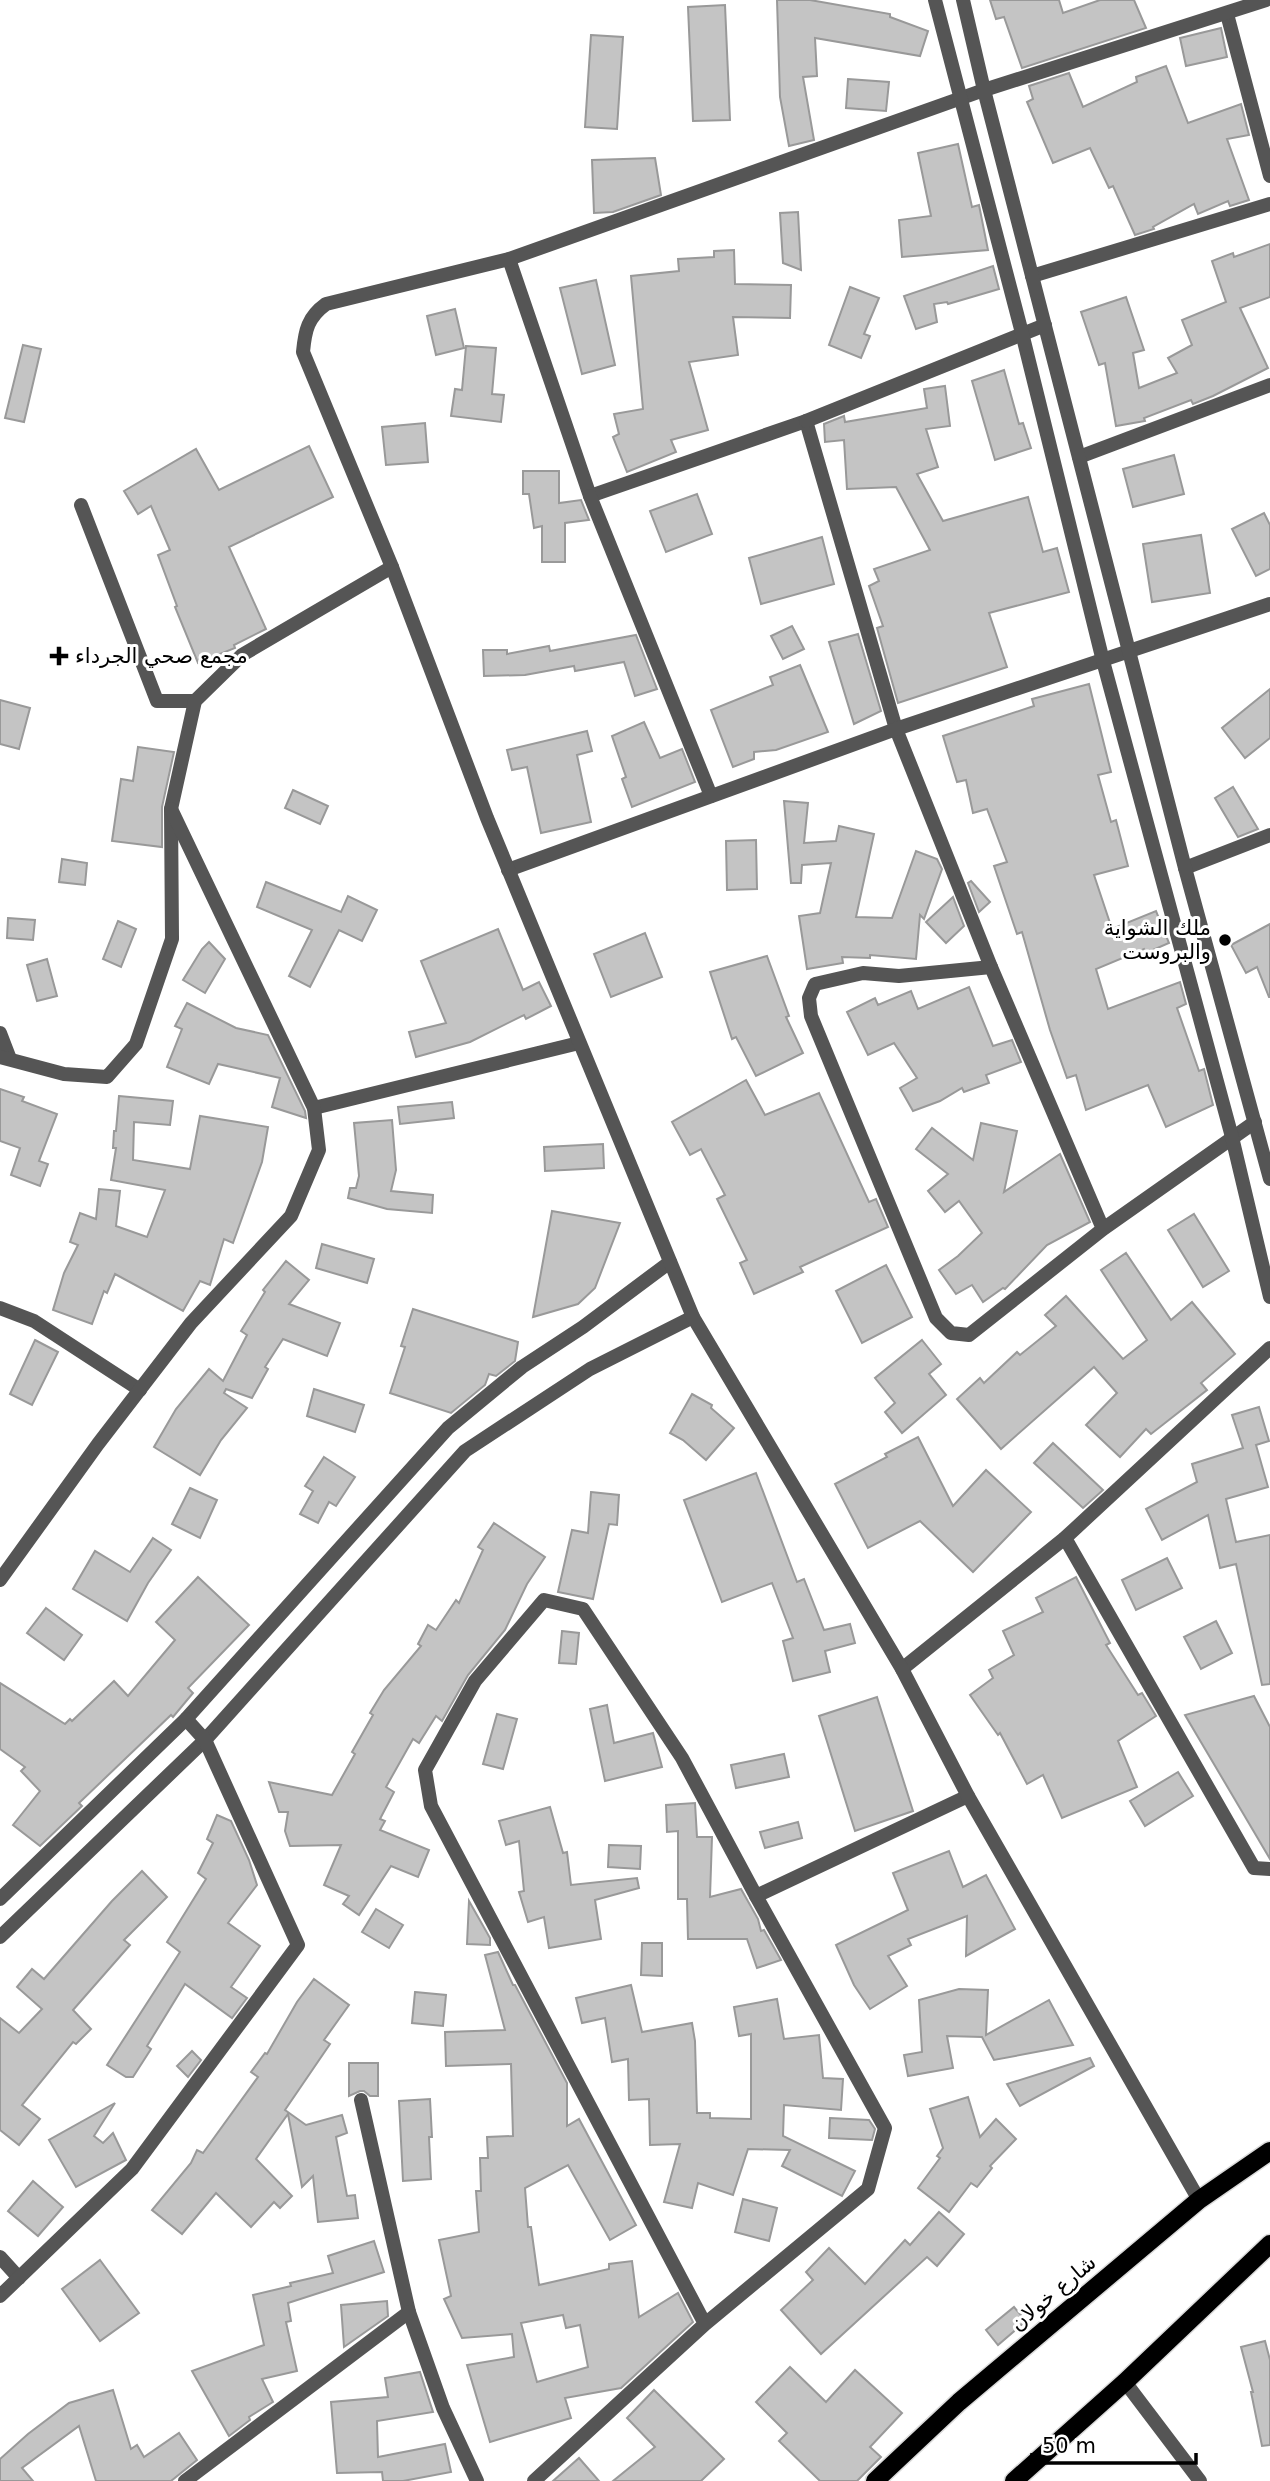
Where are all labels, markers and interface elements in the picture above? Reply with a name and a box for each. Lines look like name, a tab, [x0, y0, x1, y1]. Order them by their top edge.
place label: مجمع صحي الجرداء	[75, 644, 248, 668]
marker: مجمع صحي الجرداء	[49, 646, 69, 666]
place label: ملك الشواية والبروست	[1104, 916, 1211, 964]
marker: ملك الشواية والبروست	[1217, 932, 1233, 948]
street label: شارع خولان	[1005, 2250, 1101, 2336]
scale bar	[1032, 2422, 1196, 2466]
text: 50 m	[1042, 2434, 1096, 2458]

